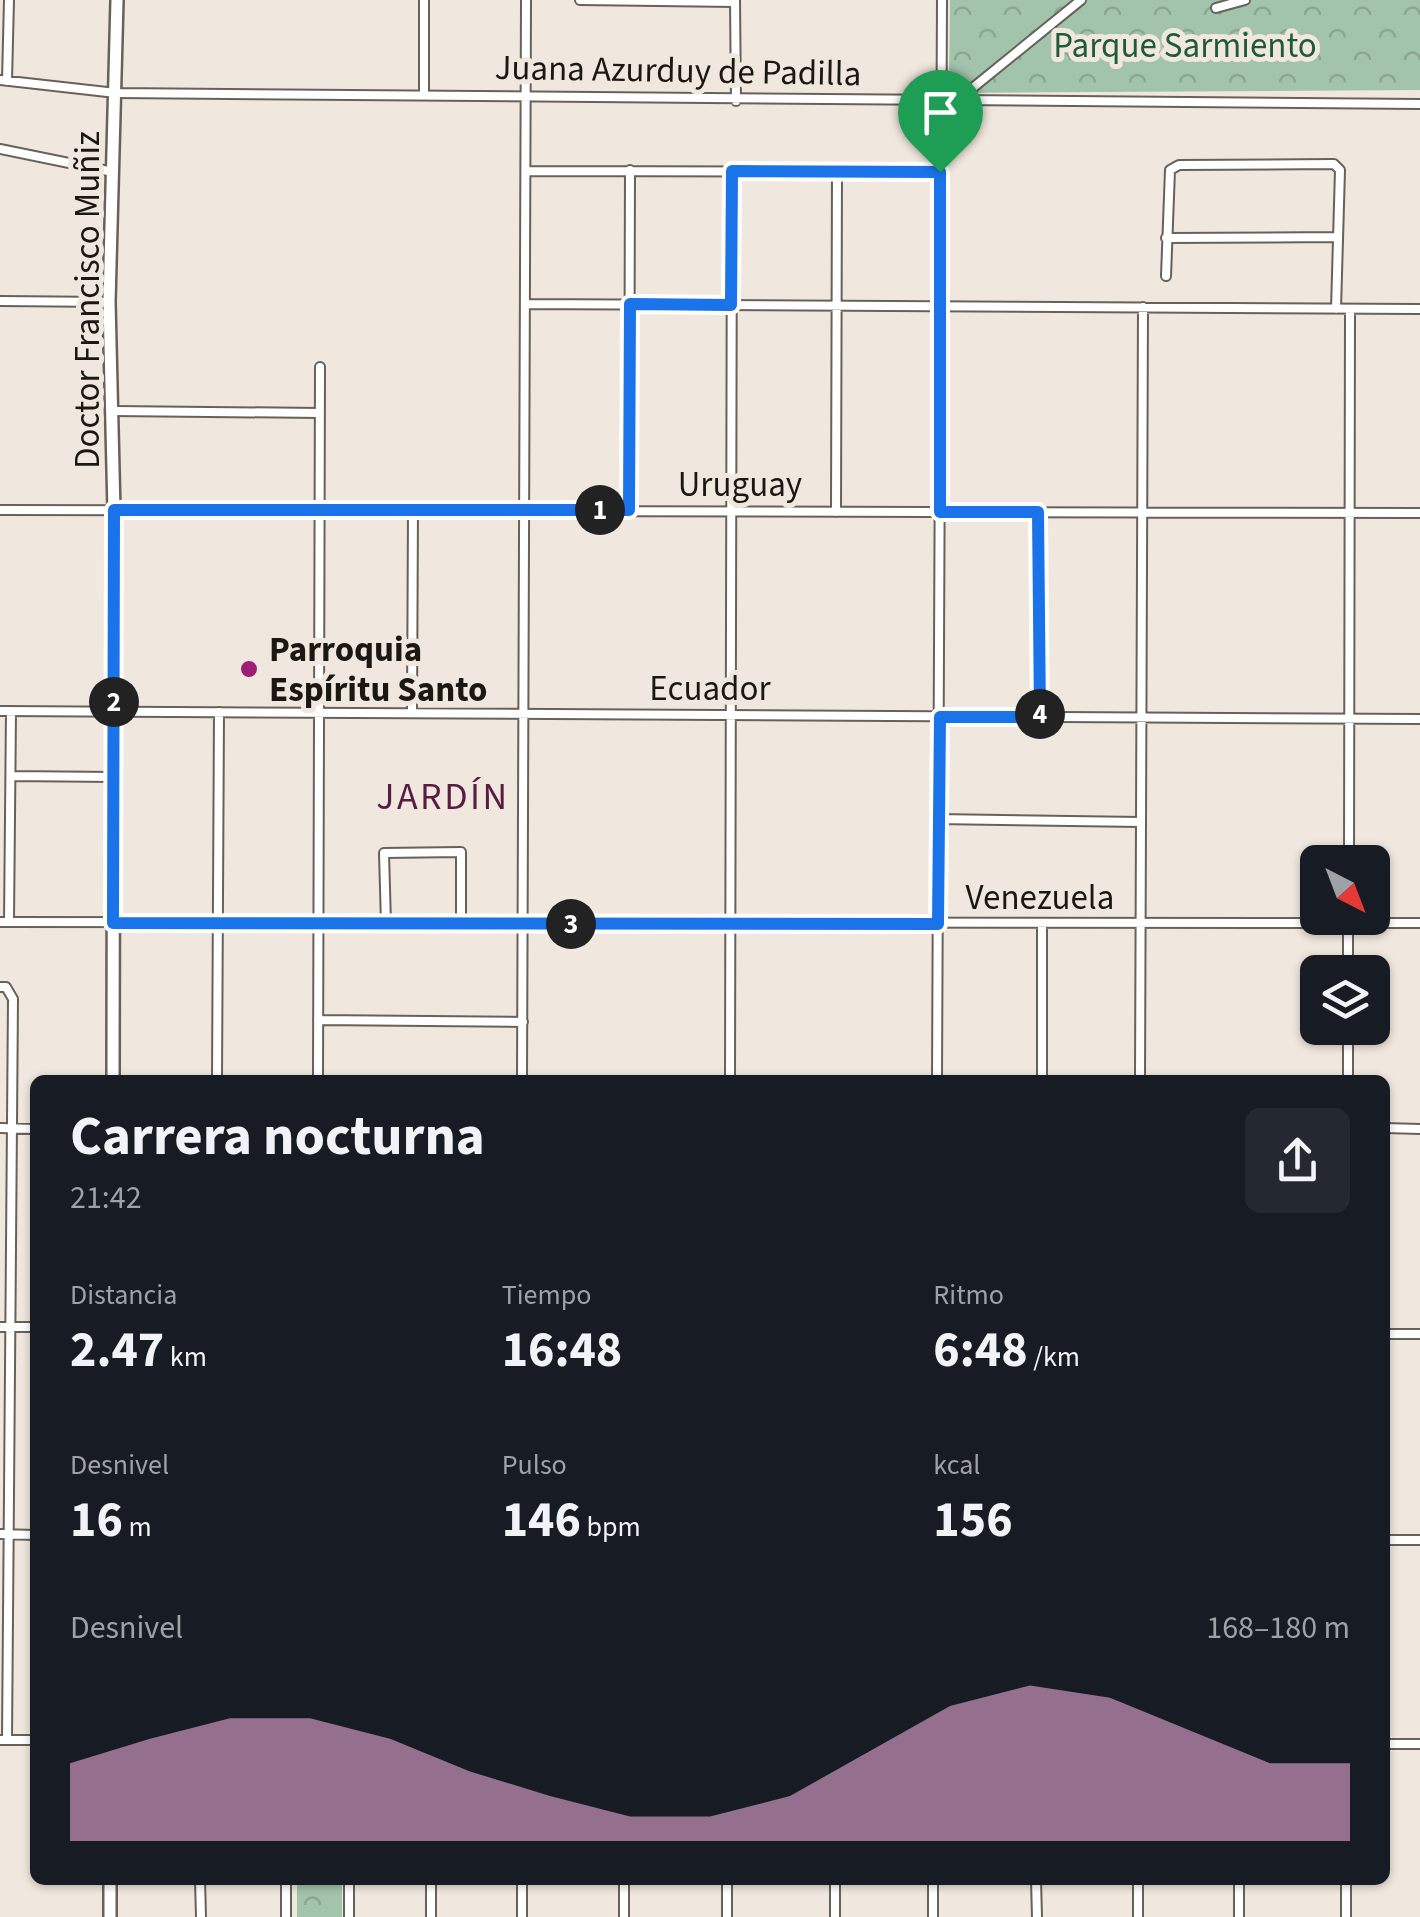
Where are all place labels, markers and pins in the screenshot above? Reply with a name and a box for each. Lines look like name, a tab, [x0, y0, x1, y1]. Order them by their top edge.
pin	[898, 70, 983, 173]
pin: 1	[575, 485, 625, 535]
place label: Parroquia Espíritu Santo	[269, 625, 487, 715]
marker: Parroquia Espíritu Santo	[238, 658, 260, 680]
pin: 2	[89, 677, 139, 727]
pin: 4	[1015, 689, 1065, 739]
pin: 3	[546, 899, 596, 949]

